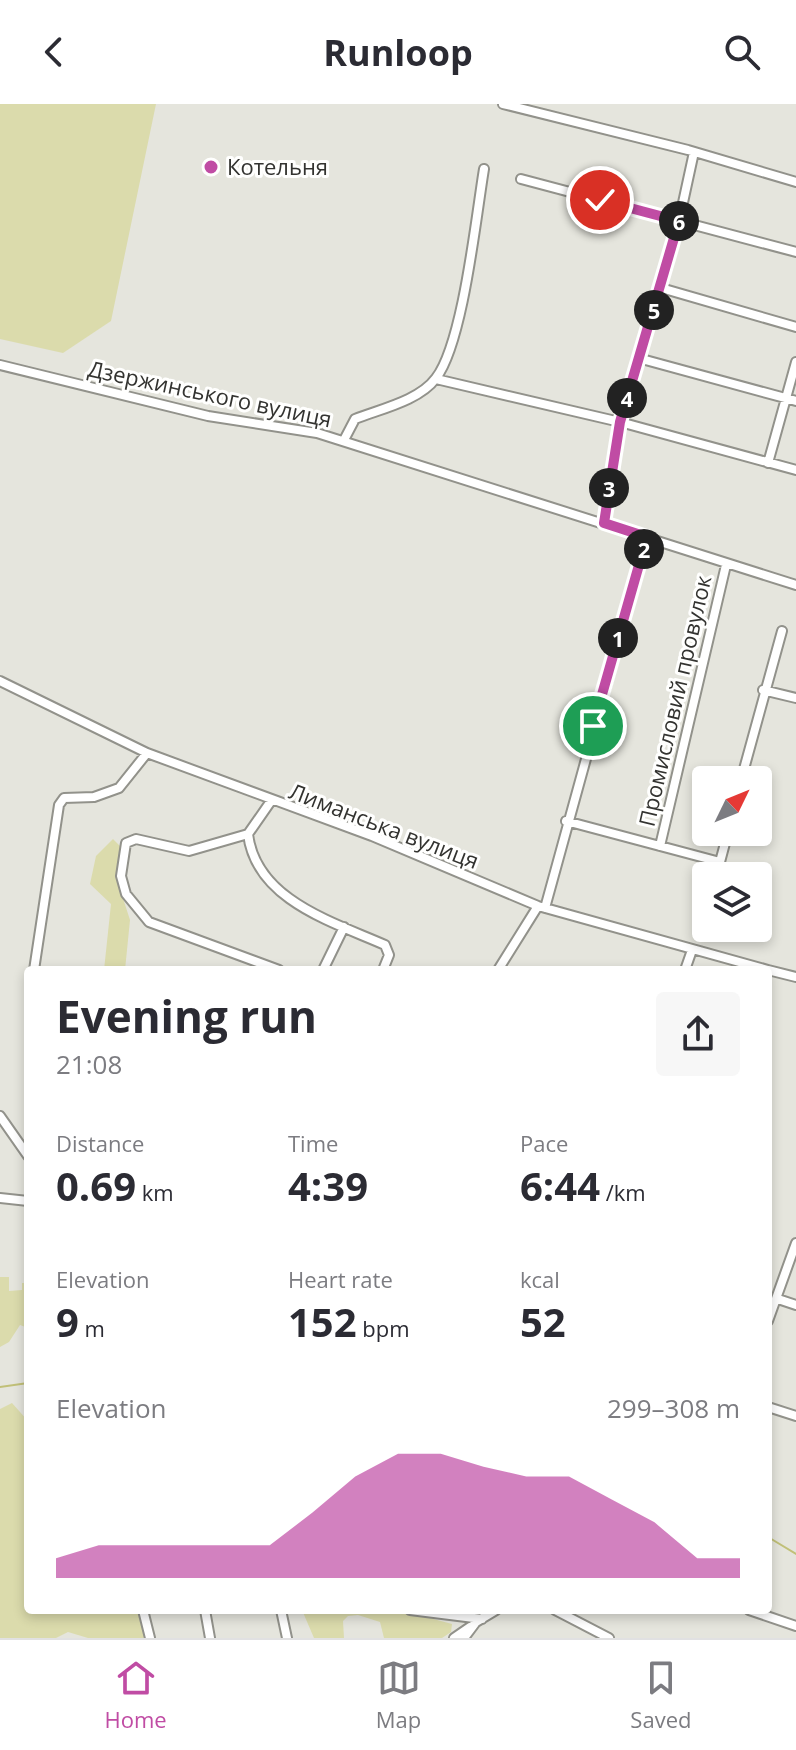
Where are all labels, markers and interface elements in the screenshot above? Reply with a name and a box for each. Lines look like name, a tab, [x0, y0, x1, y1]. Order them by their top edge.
text: Runloop	[323, 28, 473, 77]
icon: back	[32, 30, 76, 74]
icon: search	[720, 30, 764, 74]
place label: Котельня	[227, 151, 328, 181]
marker: Котельня	[202, 158, 220, 176]
pin	[566, 166, 634, 234]
icon: check	[578, 178, 622, 222]
pin: 6	[659, 201, 699, 241]
text: 6	[673, 206, 685, 236]
pin: 5	[634, 290, 674, 330]
text: 5	[648, 295, 660, 325]
street label: Дзержинського вулиця	[86, 353, 335, 434]
pin: 4	[607, 378, 647, 418]
text: 4	[621, 383, 633, 413]
pin: 3	[589, 468, 629, 508]
text: 3	[603, 473, 615, 503]
pin: 2	[624, 529, 664, 569]
text: 2	[638, 534, 650, 564]
street label: Промисловий провулок	[631, 572, 718, 829]
pin: 1	[598, 618, 638, 658]
text: 1	[612, 623, 624, 653]
pin	[559, 692, 627, 760]
icon: arrive	[571, 704, 615, 748]
north arrow	[692, 766, 772, 846]
map controls	[692, 766, 772, 942]
street label: Лиманська вулиця	[285, 775, 483, 875]
button: layers	[692, 862, 772, 942]
text: Evening run	[56, 986, 317, 1046]
button: share	[656, 992, 740, 1076]
text: 21:08	[56, 1046, 122, 1082]
text: Distance	[56, 1128, 144, 1158]
text: Time	[288, 1128, 338, 1158]
text: Pace	[520, 1128, 568, 1158]
text: 0.69	[56, 1158, 136, 1213]
text: 4:39	[288, 1158, 368, 1213]
text: 6:44	[520, 1158, 600, 1213]
text: km	[136, 1177, 174, 1207]
text: /km	[600, 1177, 646, 1207]
text: Elevation	[56, 1264, 149, 1294]
text: Heart rate	[288, 1264, 393, 1294]
text: kcal	[520, 1264, 560, 1294]
text: 9	[56, 1294, 79, 1349]
text: 152	[288, 1294, 357, 1349]
text: 52	[520, 1294, 566, 1349]
text: m	[79, 1313, 105, 1343]
text: bpm	[357, 1313, 410, 1343]
text: Elevation	[56, 1390, 166, 1426]
text: 299–308 m	[607, 1390, 740, 1426]
tab: Home	[105, 1656, 167, 1734]
tab: Map	[376, 1656, 421, 1734]
tab: Saved	[630, 1656, 691, 1734]

